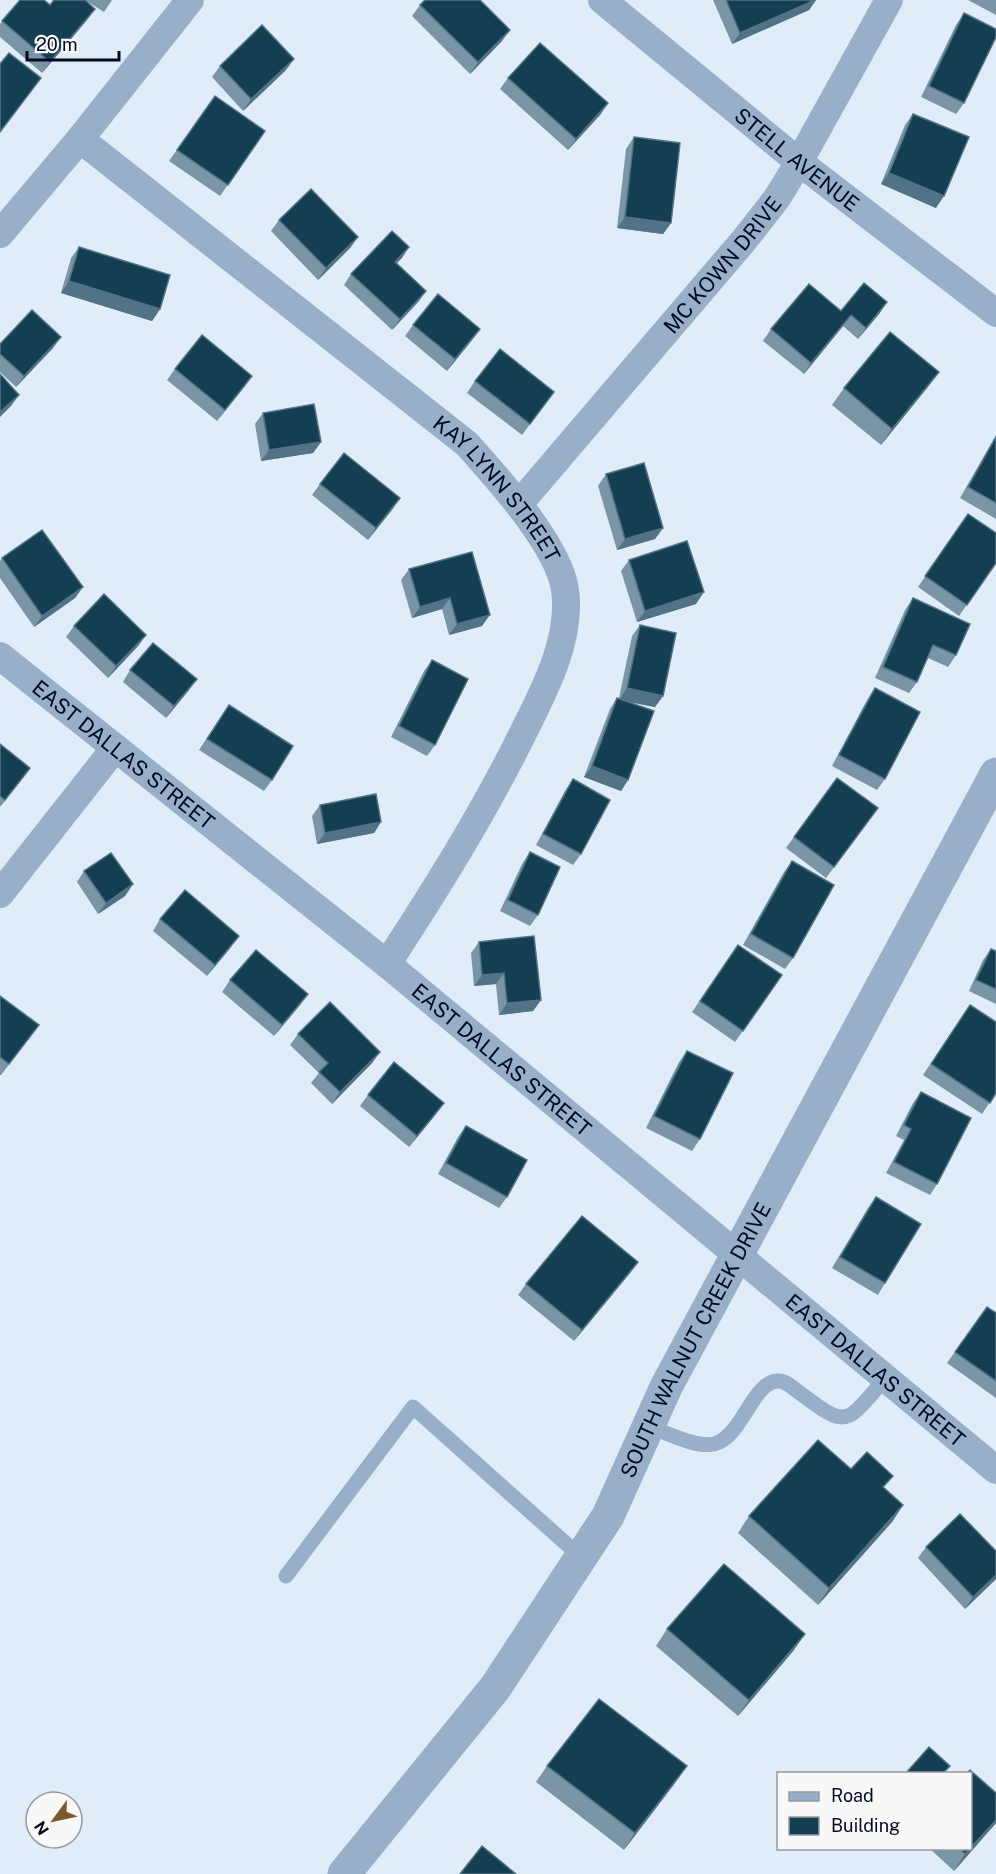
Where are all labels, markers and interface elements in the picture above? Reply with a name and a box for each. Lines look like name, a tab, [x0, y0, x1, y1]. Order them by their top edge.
scale bar	[27, 24, 118, 62]
text: 20 m	[36, 34, 78, 55]
street label: STELL AVENUE	[730, 102, 865, 216]
street label: MC KOWN DRIVE	[658, 191, 786, 338]
street label: KAY LYNN STREET	[429, 410, 566, 566]
street label: EAST DALLAS STREET	[28, 674, 220, 834]
street label: EAST DALLAS STREET	[407, 978, 597, 1141]
street label: SOUTH WALNUT CREEK DRIVE	[615, 1198, 776, 1481]
street label: EAST DALLAS STREET	[781, 1288, 970, 1452]
legend	[777, 1772, 972, 1850]
text: Road	[831, 1785, 874, 1806]
north arrow	[24, 1790, 84, 1850]
text: Building	[831, 1815, 900, 1836]
text: N	[30, 1817, 53, 1838]

